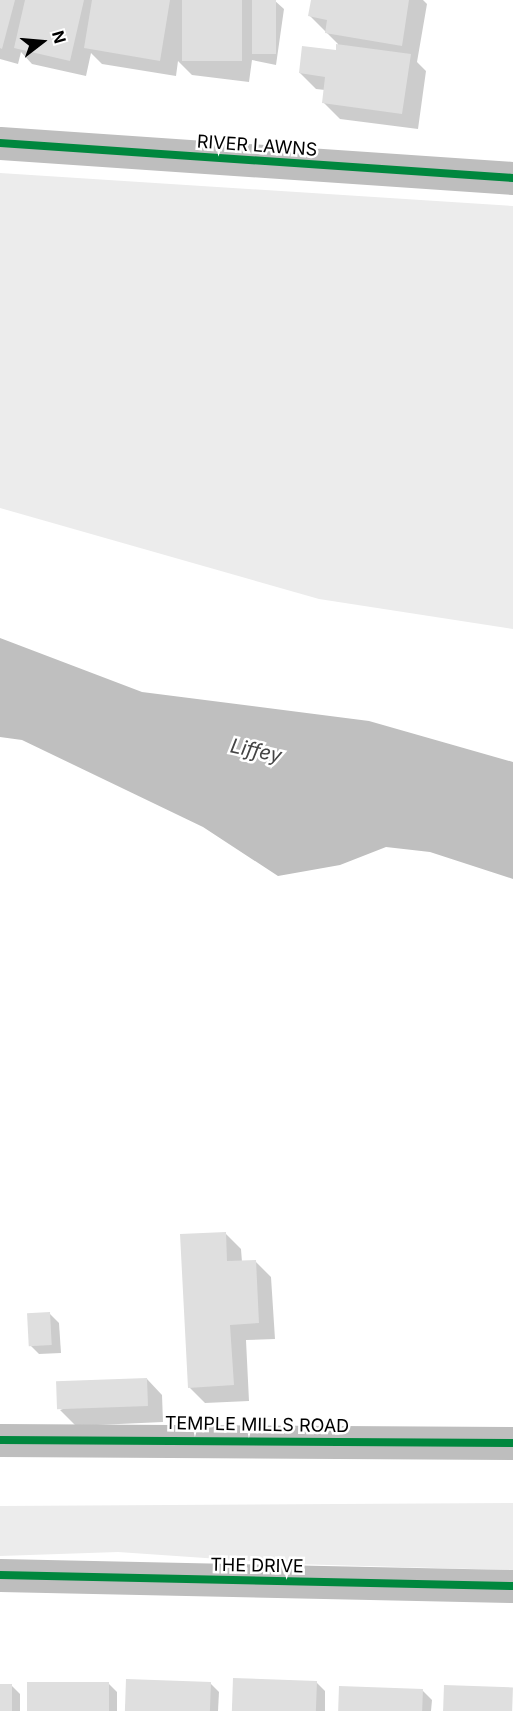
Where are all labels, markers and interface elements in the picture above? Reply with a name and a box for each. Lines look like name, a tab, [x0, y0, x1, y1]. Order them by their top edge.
north arrow	[12, 12, 72, 72]
text: N	[48, 28, 71, 46]
street label: RIVER LAWNS	[196, 131, 318, 161]
water label: Liffey	[228, 734, 284, 768]
street label: TEMPLE MILLS ROAD	[165, 1413, 349, 1437]
street label: THE DRIVE	[210, 1554, 304, 1578]

